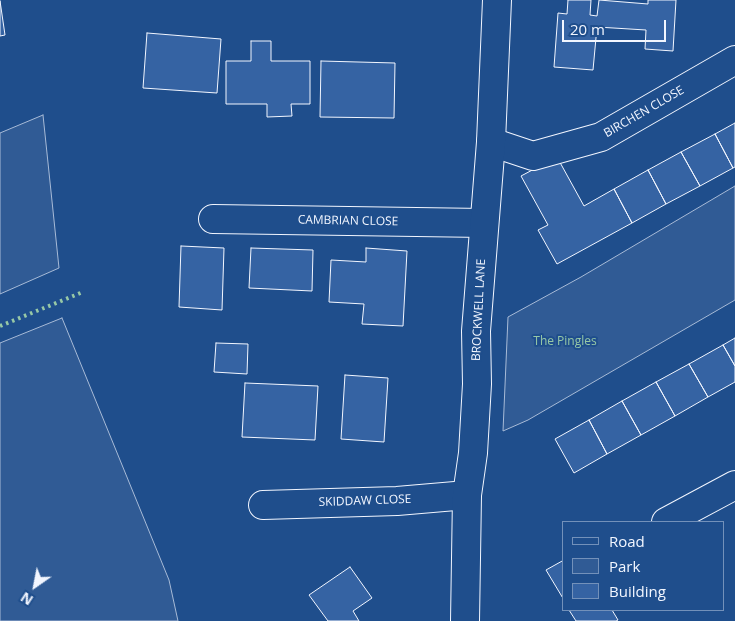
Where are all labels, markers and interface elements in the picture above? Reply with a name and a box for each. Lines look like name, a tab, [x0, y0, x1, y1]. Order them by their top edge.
scale bar	[565, 10, 669, 42]
text: 20 m	[570, 19, 605, 39]
street label: BIRCHEN CLOSE	[601, 83, 687, 141]
street label: CAMBRIAN CLOSE	[298, 213, 398, 229]
street label: BROCKWELL LANE	[469, 259, 489, 361]
park label: The Pingles	[533, 335, 597, 349]
street label: SKIDDAW CLOSE	[318, 492, 412, 510]
legend	[562, 521, 725, 611]
text: Road	[609, 531, 645, 551]
text: Park	[609, 556, 640, 576]
north arrow	[10, 561, 60, 611]
text: Building	[609, 581, 666, 601]
text: N	[17, 588, 37, 610]

